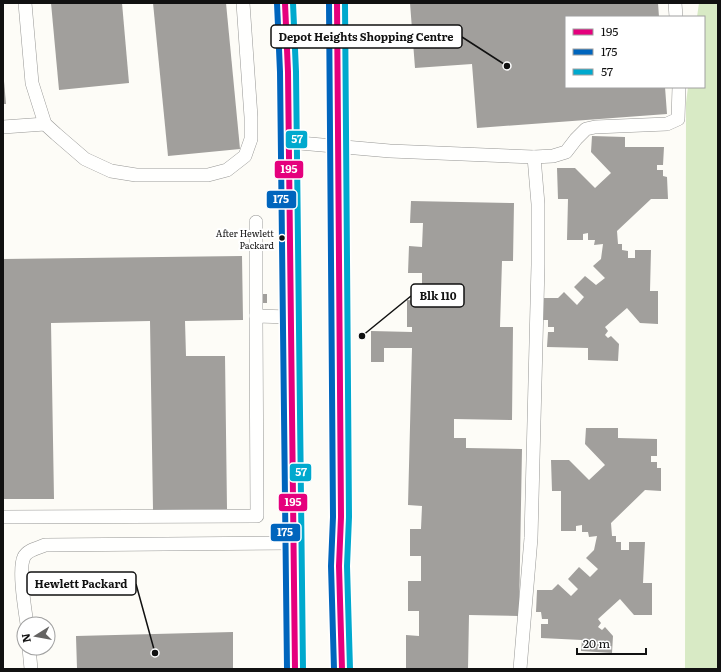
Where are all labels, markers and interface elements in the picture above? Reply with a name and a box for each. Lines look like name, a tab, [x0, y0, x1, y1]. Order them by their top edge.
legend	[565, 16, 705, 88]
text: 195	[601, 22, 618, 40]
callout: Depot Heights Shopping Centre	[271, 25, 462, 48]
text: Depot Heights Shopping Centre	[278, 28, 454, 44]
text: 175	[601, 42, 617, 60]
text: 57	[601, 62, 613, 80]
line badge: 57	[285, 130, 308, 149]
text: 57	[291, 130, 303, 146]
line badge: 195	[274, 160, 304, 179]
text: 195	[281, 160, 297, 176]
line badge: 175	[266, 190, 297, 209]
text: 175	[273, 190, 289, 206]
place label: After Hewlett Packard	[216, 226, 274, 252]
marker: After Hewlett Packard	[277, 233, 287, 243]
callout: Blk 110	[411, 284, 464, 307]
text: Blk 110	[419, 287, 457, 303]
line badge: 57	[289, 463, 312, 482]
text: 57	[295, 463, 307, 479]
line badge: 195	[278, 493, 308, 512]
text: 195	[285, 493, 301, 509]
line badge: 175	[270, 523, 301, 542]
text: 175	[277, 523, 293, 539]
callout: Hewlett Packard	[27, 572, 136, 595]
text: Hewlett Packard	[35, 575, 127, 591]
north arrow	[16, 616, 56, 656]
scale bar	[577, 630, 646, 656]
text: N	[16, 632, 34, 644]
text: 20 m	[583, 634, 610, 652]

